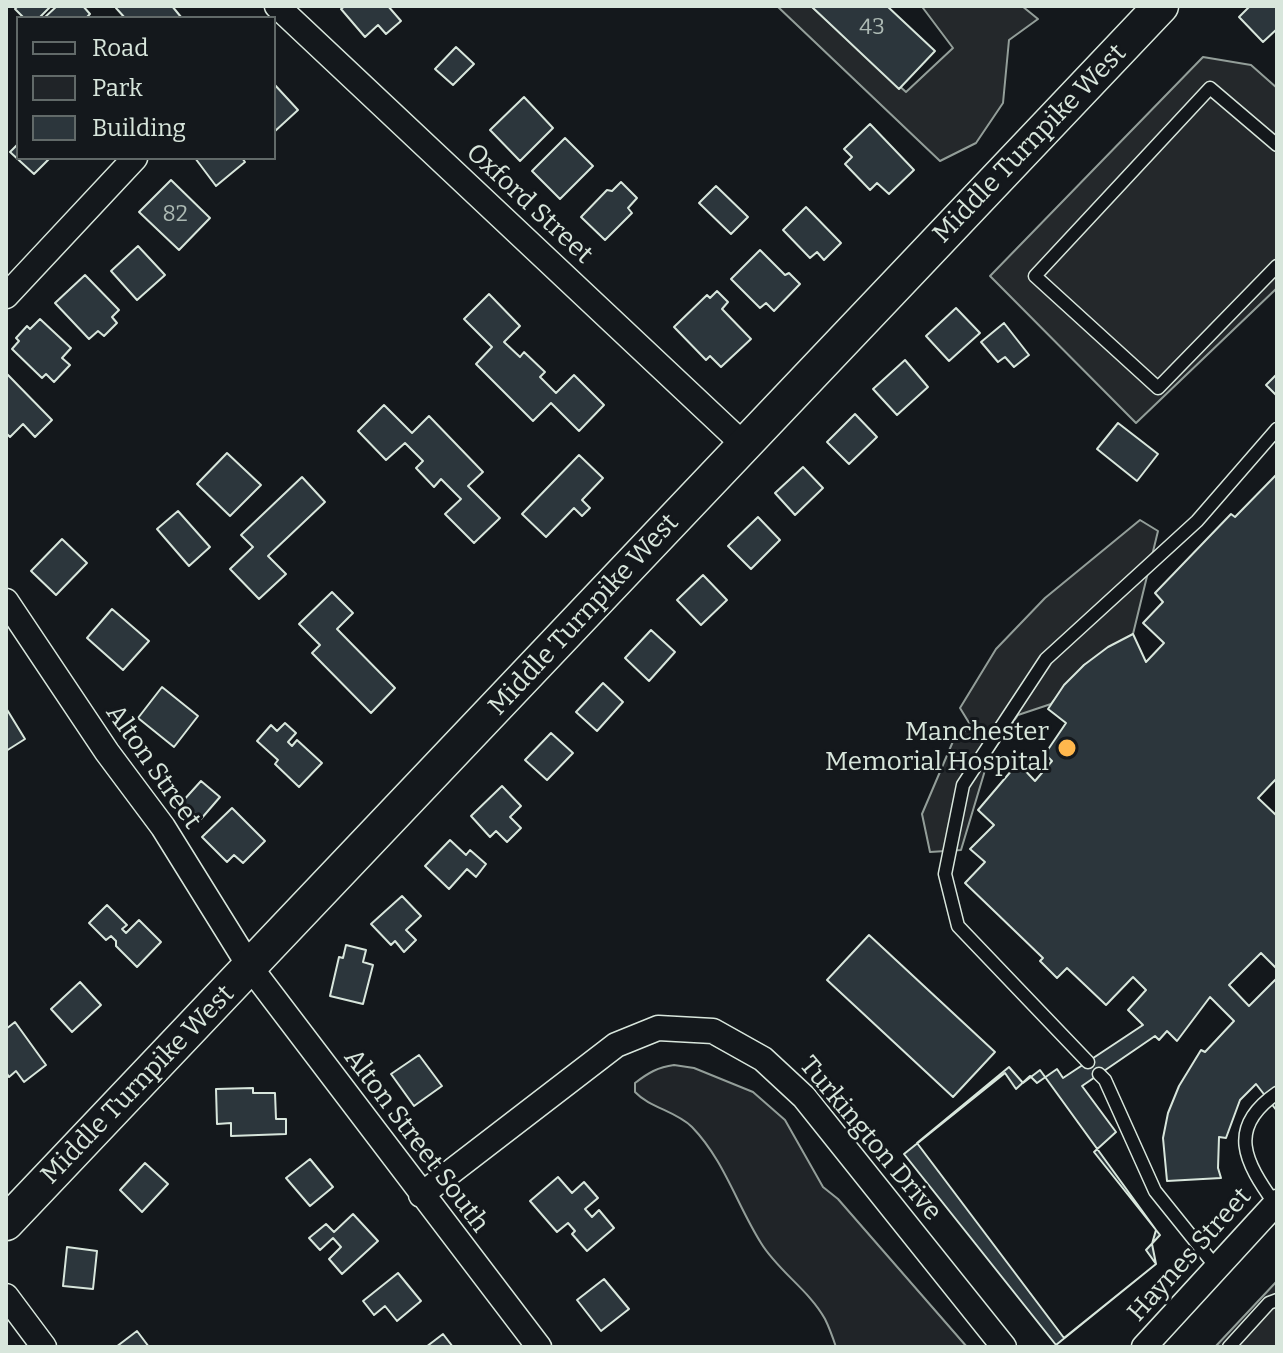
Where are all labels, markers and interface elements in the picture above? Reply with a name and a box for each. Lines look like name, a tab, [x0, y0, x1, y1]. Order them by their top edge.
house number: 43	[859, 15, 885, 41]
legend	[16, 16, 276, 160]
text: Road	[92, 34, 148, 62]
street label: Middle Turnpike West	[927, 38, 1133, 250]
text: Park	[92, 74, 143, 102]
text: Building	[92, 114, 186, 142]
street label: Oxford Street	[459, 138, 599, 270]
house number: 82	[162, 202, 188, 228]
street label: Middle Turnpike West	[482, 508, 686, 722]
street label: Alton Street	[99, 699, 207, 835]
place label: Manchester Memorial Hospital	[825, 717, 1049, 778]
marker: Manchester Memorial Hospital	[1056, 737, 1078, 759]
street label: Middle Turnpike West	[35, 979, 241, 1191]
street label: Alton Street South	[337, 1043, 495, 1239]
street label: Turkington Drive	[792, 1051, 948, 1227]
street label: Haynes Street	[1122, 1182, 1258, 1328]

